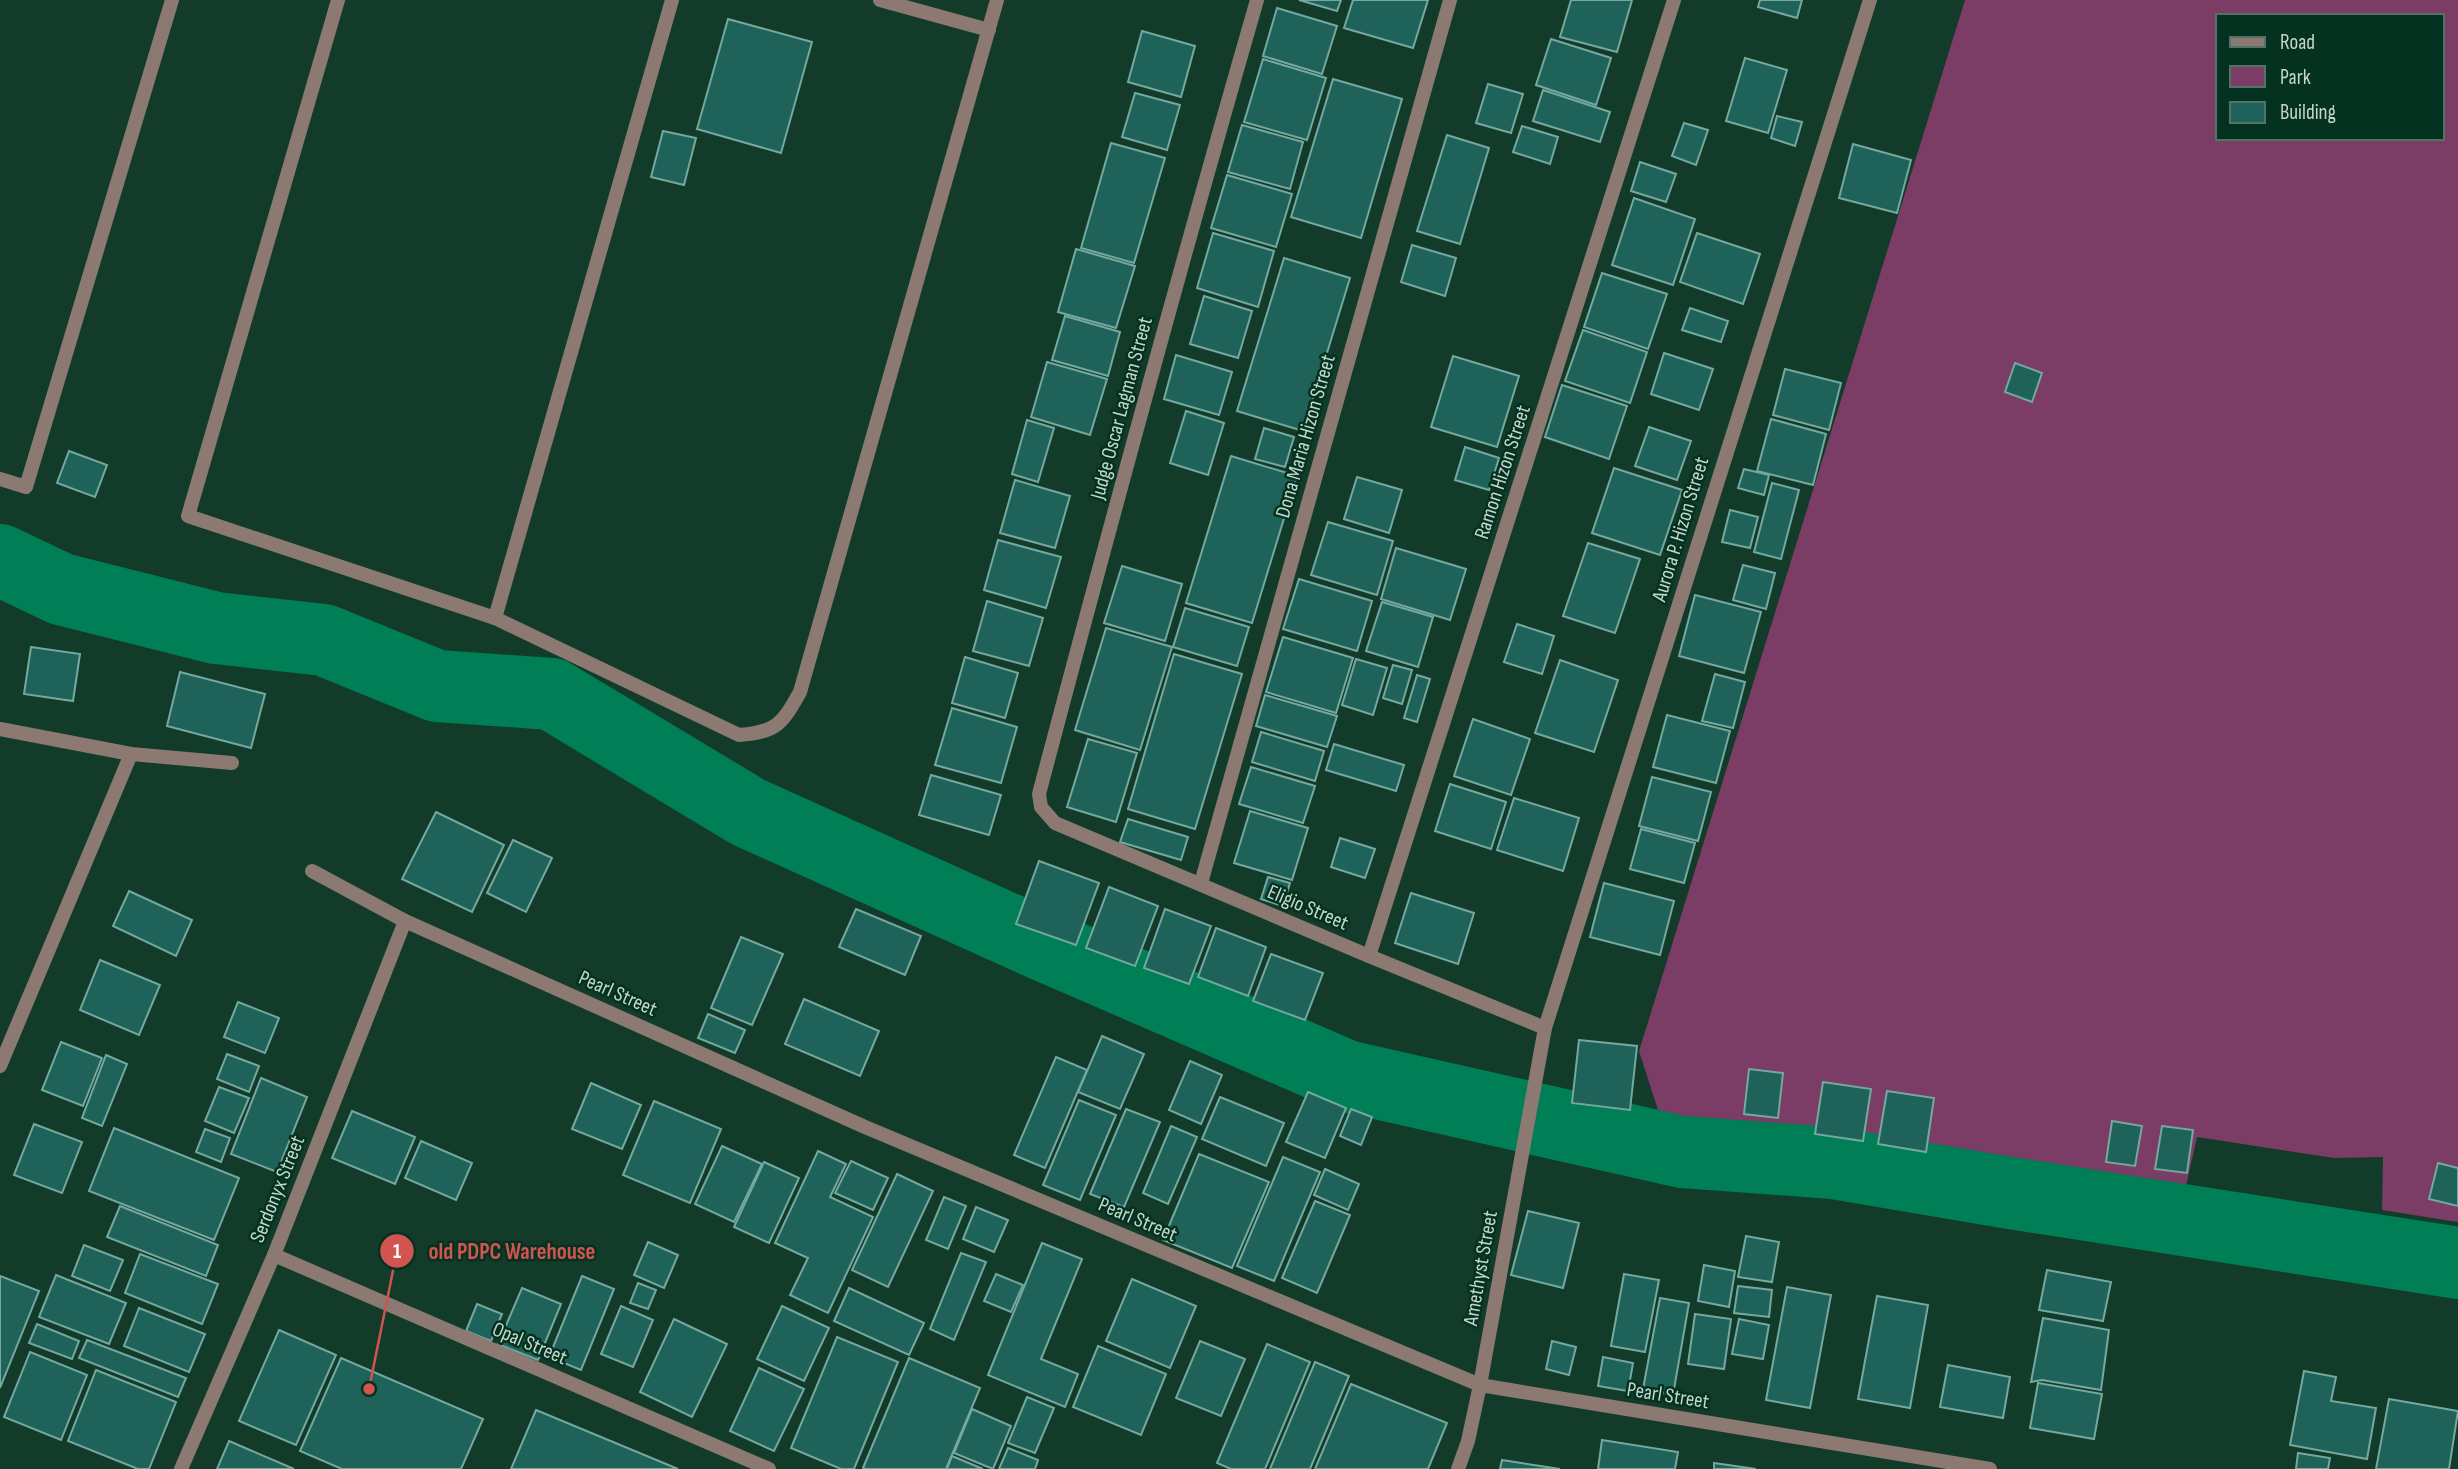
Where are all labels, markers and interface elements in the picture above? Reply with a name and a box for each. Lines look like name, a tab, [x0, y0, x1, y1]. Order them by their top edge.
legend	[2216, 14, 2444, 140]
text: Road	[2280, 30, 2315, 55]
text: Park	[2280, 65, 2311, 90]
text: Building	[2280, 100, 2336, 125]
street label: Judge Oscar Lagman Street	[1085, 314, 1158, 503]
street label: Dona Maria Hizon Street	[1270, 352, 1341, 521]
street label: Ramon Hizon Street	[1469, 402, 1536, 542]
street label: Aurora P. Hizon Street	[1646, 454, 1714, 605]
street label: Eligio Street	[1264, 879, 1352, 936]
street label: Pearl Street	[575, 965, 661, 1022]
street label: Serdonyx Street	[245, 1132, 310, 1246]
street label: Pearl Street	[1095, 1192, 1181, 1247]
street label: Amethyst Street	[1458, 1209, 1503, 1328]
callout: old PDPC Warehouse	[380, 1229, 610, 1273]
text: old PDPC Warehouse	[429, 1238, 595, 1266]
text: 1	[393, 1239, 401, 1264]
street label: Opal Street	[489, 1317, 571, 1370]
street label: Pearl Street	[1625, 1377, 1711, 1414]

